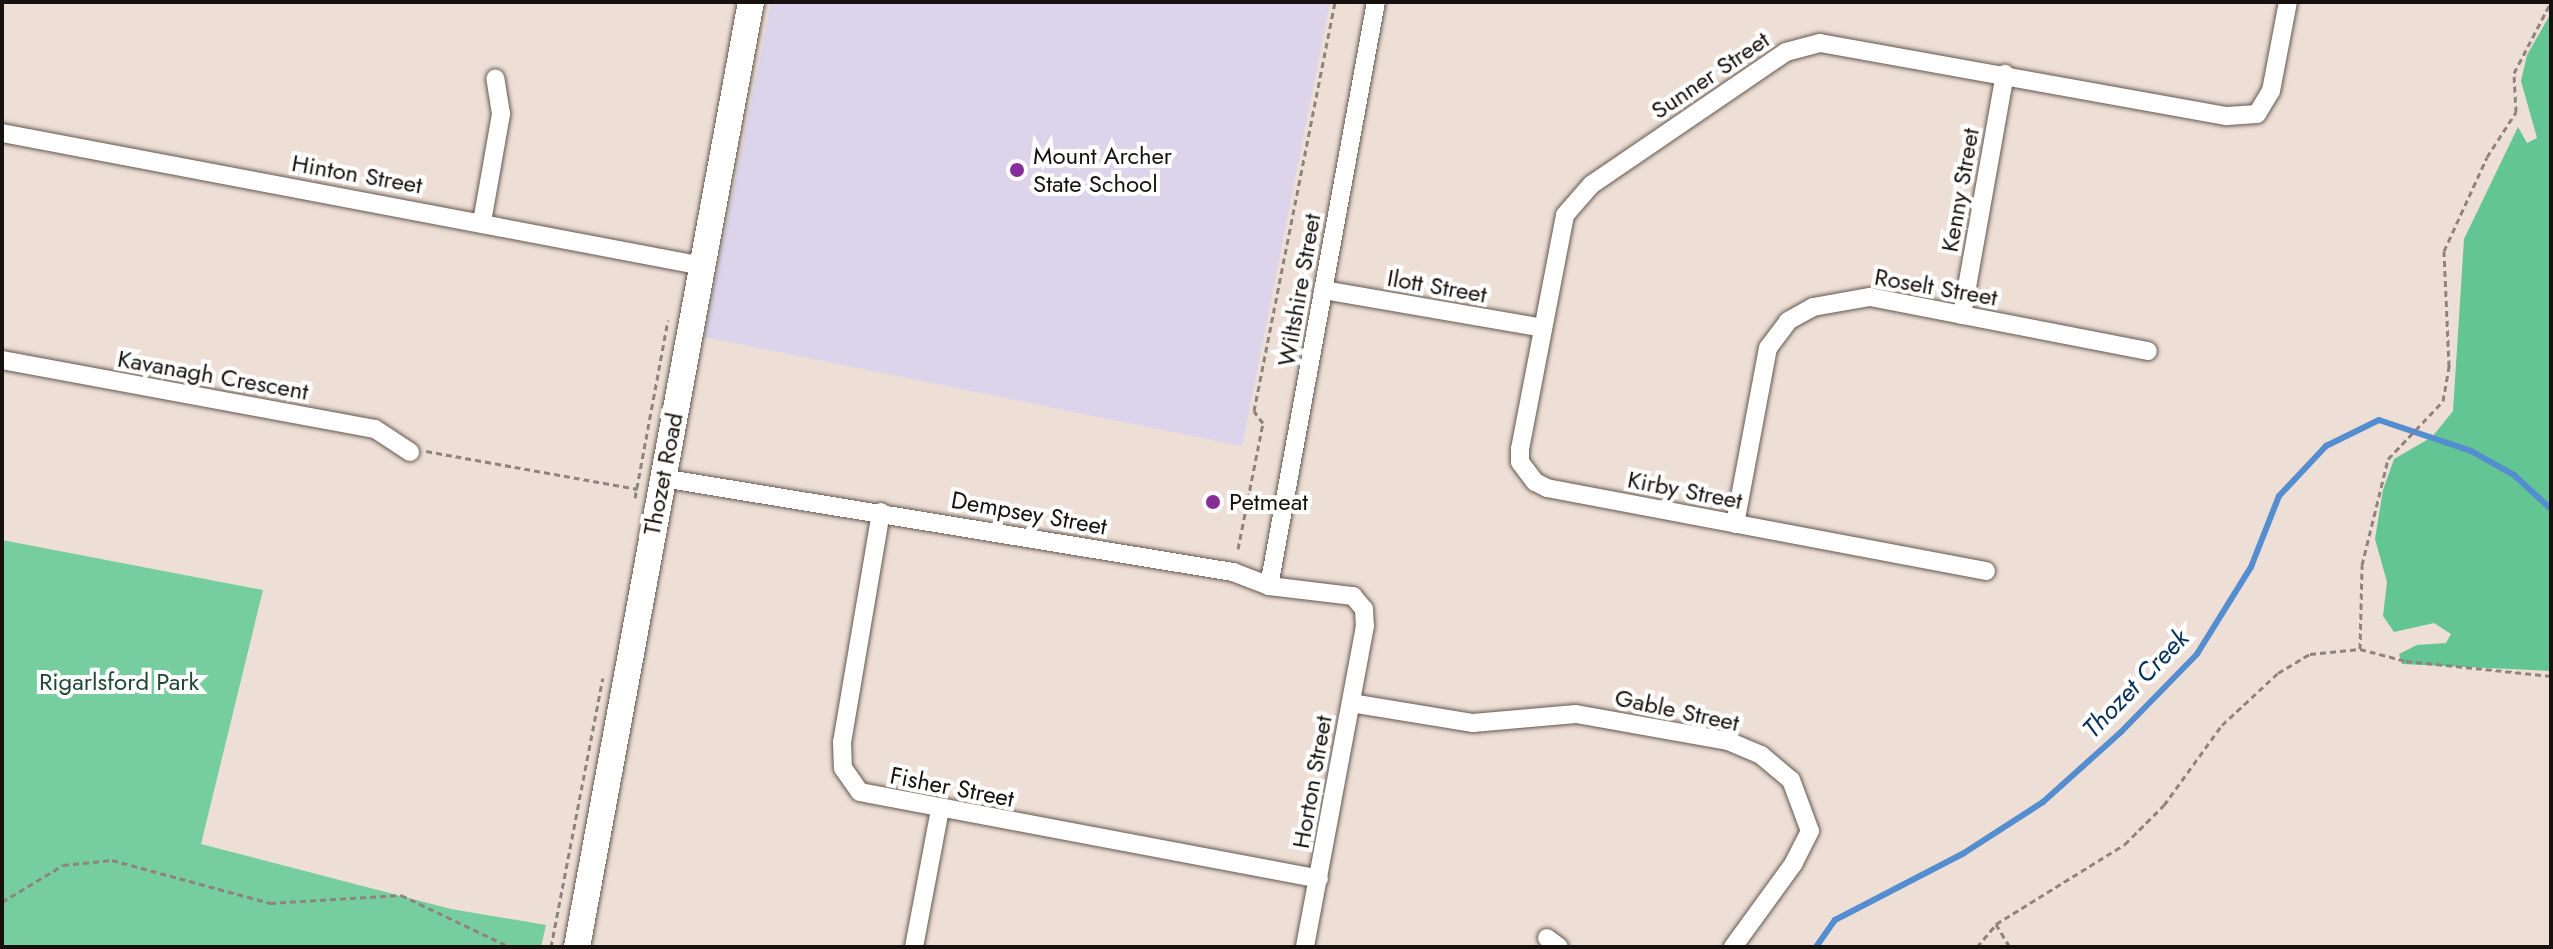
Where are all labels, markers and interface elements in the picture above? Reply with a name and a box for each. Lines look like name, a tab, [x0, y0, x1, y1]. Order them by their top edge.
street label: Sunner Street	[1646, 25, 1774, 125]
street label: Kenny Street	[1935, 126, 1985, 254]
place label: Mount Archer State School	[1033, 142, 1172, 198]
street label: Hinton Street	[290, 148, 424, 200]
marker: Mount Archer State School	[1008, 161, 1026, 179]
street label: Wiltshire Street	[1271, 211, 1327, 369]
street label: Roselt Street	[1872, 262, 2000, 312]
street label: Ilott Street	[1385, 263, 1489, 309]
street label: Kavanagh Crescent	[115, 344, 311, 406]
street label: Thozet Road	[637, 410, 689, 538]
street label: Kirby Street	[1625, 465, 1745, 515]
street label: Dempsey Street	[949, 485, 1109, 541]
place label: Petmeat	[1229, 488, 1308, 516]
marker: Petmeat	[1204, 493, 1222, 511]
water label: Thozet Creek	[2076, 623, 2196, 745]
park label: Rigarlsford Park	[39, 668, 199, 696]
street label: Gable Street	[1612, 683, 1742, 737]
street label: Horton Street	[1286, 713, 1338, 851]
street label: Fisher Street	[888, 761, 1016, 813]

